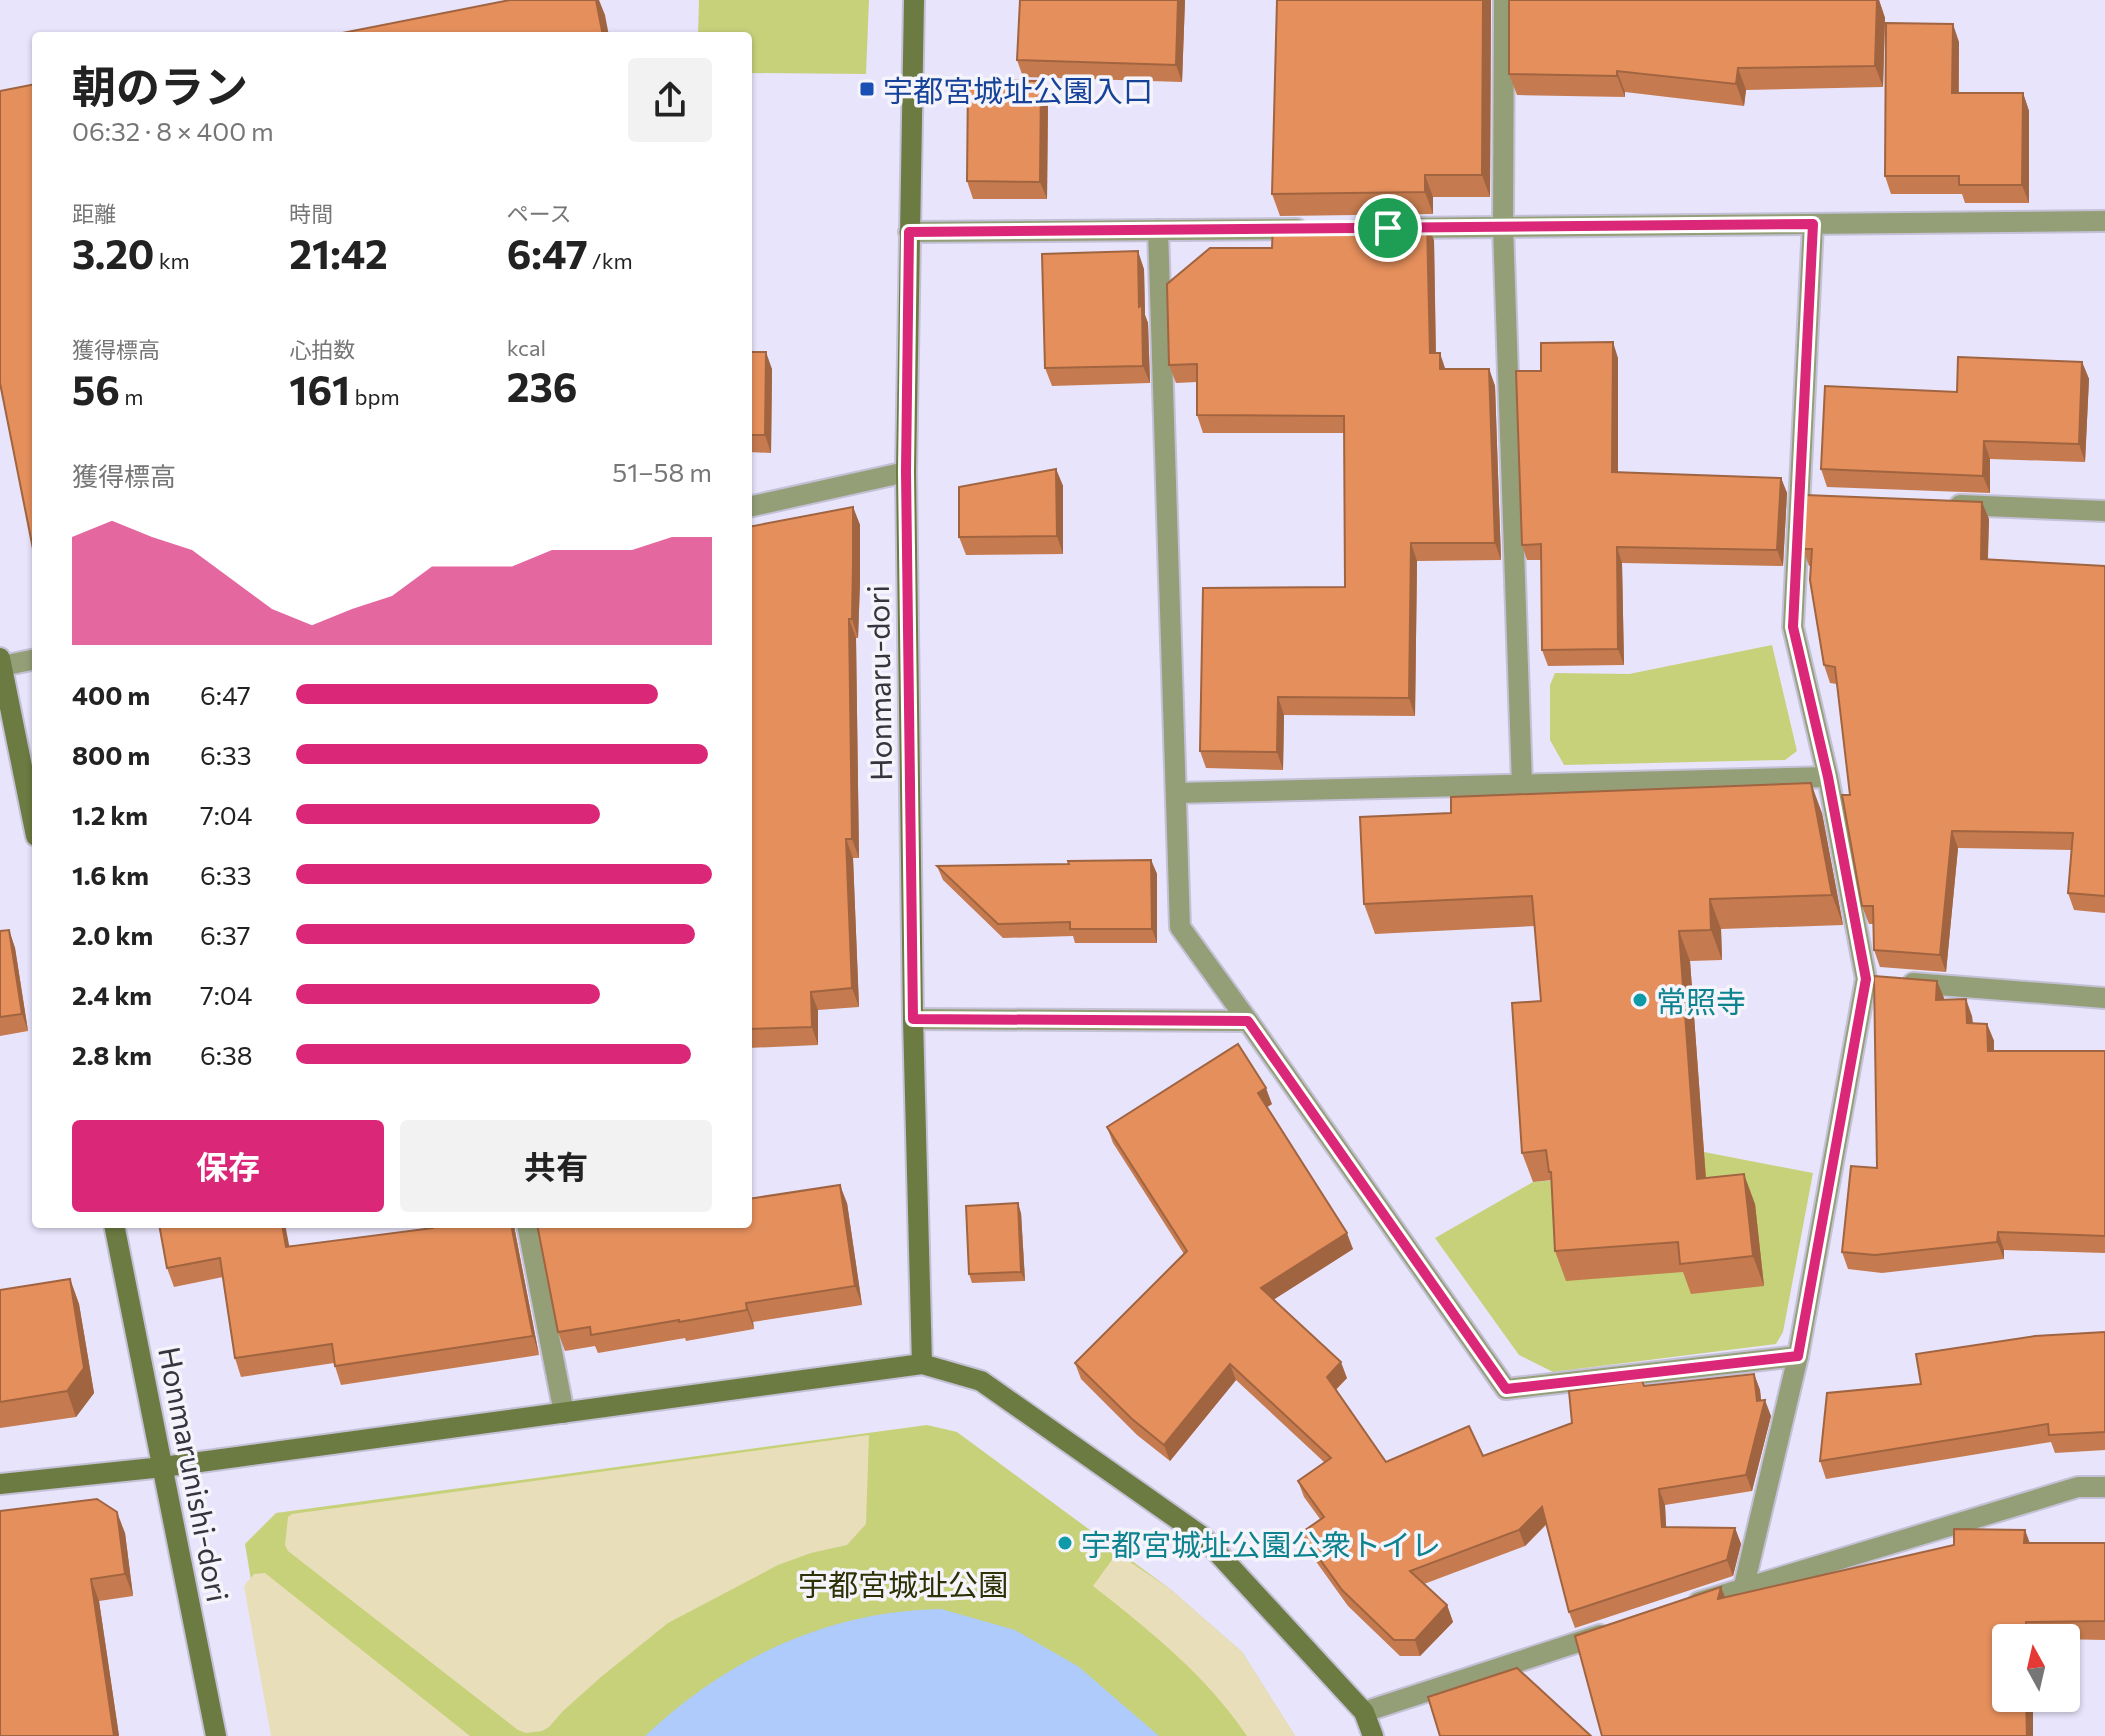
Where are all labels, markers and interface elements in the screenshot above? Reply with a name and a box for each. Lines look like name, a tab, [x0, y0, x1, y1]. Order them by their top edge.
text: 朝のラン	[72, 58, 248, 112]
button: share	[628, 58, 712, 142]
place label: 宇都宮城址公園入口	[883, 71, 1153, 108]
marker: 宇都宮城址公園入口	[858, 80, 876, 98]
text: 06:32 · 8 × 400 m	[72, 115, 274, 146]
pin	[1354, 194, 1422, 262]
text: 距離	[72, 200, 116, 227]
text: 時間	[289, 200, 333, 227]
text: ペース	[507, 200, 572, 227]
icon: arrive	[1366, 206, 1410, 250]
text: 3.20	[72, 228, 154, 277]
text: 21:42	[289, 228, 388, 277]
text: 6:47	[507, 228, 588, 277]
text: km	[154, 247, 190, 274]
text: /km	[588, 247, 633, 274]
text: kcal	[507, 334, 546, 361]
text: 獲得標高	[72, 336, 160, 363]
text: 心拍数	[289, 336, 355, 363]
text: 236	[507, 361, 577, 410]
text: 56	[72, 364, 120, 413]
text: 161	[289, 364, 350, 413]
text: m	[120, 383, 143, 410]
text: bpm	[350, 383, 400, 410]
text: 51–58 m	[612, 456, 712, 487]
text: 獲得標高	[72, 460, 176, 491]
street label: Honmaru-dori	[858, 585, 898, 781]
text: 400 m	[72, 679, 150, 710]
text: 6:47	[200, 679, 251, 710]
text: 800 m	[72, 739, 150, 770]
text: 6:33	[200, 739, 252, 770]
text: 1.2 km	[72, 799, 148, 830]
text: 7:04	[200, 799, 252, 830]
text: 1.6 km	[72, 859, 149, 890]
text: 6:33	[200, 859, 252, 890]
text: 2.0 km	[72, 919, 153, 950]
text: 6:37	[200, 919, 250, 950]
text: 2.4 km	[72, 979, 152, 1010]
text: 7:04	[200, 979, 252, 1010]
place label: 常照寺	[1656, 982, 1746, 1019]
marker: 常照寺	[1631, 991, 1649, 1009]
text: 2.8 km	[72, 1039, 152, 1070]
text: 6:38	[200, 1039, 253, 1070]
button: 保存	[72, 1120, 384, 1212]
button: 共有	[400, 1120, 712, 1212]
street label: Honmarunishi-dori	[152, 1343, 238, 1605]
place label: 宇都宮城址公園公衆トイレ	[1081, 1525, 1441, 1562]
marker: 宇都宮城址公園公衆トイレ	[1056, 1534, 1074, 1552]
park label: 宇都宮城址公園	[798, 1565, 1008, 1602]
north arrow	[1992, 1624, 2080, 1712]
map controls	[1992, 1624, 2080, 1712]

